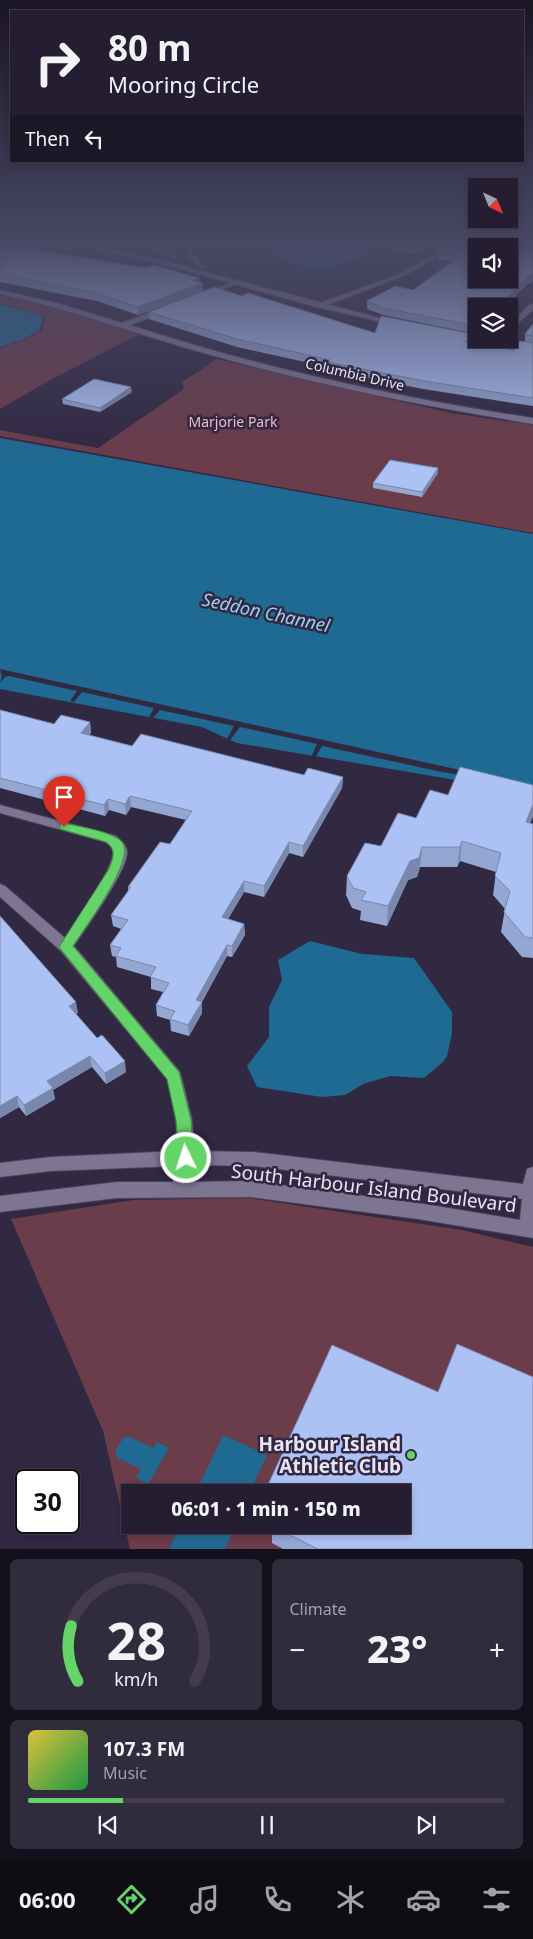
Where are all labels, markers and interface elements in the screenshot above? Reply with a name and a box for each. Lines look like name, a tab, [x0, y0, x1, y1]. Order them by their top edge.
text: 80 m	[108, 24, 191, 71]
icon: right	[25, 30, 90, 95]
text: Mooring Circle	[108, 69, 259, 99]
icon: left	[80, 125, 108, 153]
text: Then	[25, 126, 70, 152]
north arrow	[468, 178, 518, 228]
map controls	[468, 178, 518, 348]
button: sound	[468, 238, 518, 288]
button: layers	[468, 298, 518, 348]
street label: Columbia Drive	[304, 353, 406, 395]
park label: Marjorie Park	[189, 412, 278, 431]
water label: Seddon Channel	[200, 587, 332, 637]
pin	[43, 776, 85, 827]
icon: arrive	[50, 783, 78, 811]
position arrow	[159, 1131, 211, 1183]
street label: South Harbour Island Boulevard	[230, 1158, 518, 1218]
place label: Harbour Island Athletic Club	[259, 1431, 401, 1479]
marker: Harbour Island Athletic Club	[405, 1449, 417, 1461]
speed limit sign: 30	[15, 1469, 80, 1534]
text: 06:01 · 1 min · 150 m	[171, 1496, 361, 1522]
text: Climate	[290, 1598, 347, 1620]
text: 28	[106, 1604, 166, 1675]
text: 23°	[367, 1622, 427, 1674]
text: −	[290, 1630, 306, 1668]
text: +	[489, 1630, 505, 1668]
text: km/h	[114, 1667, 158, 1691]
text: 107.3 FM	[103, 1736, 185, 1762]
text: Music	[103, 1762, 147, 1784]
icon: previous	[94, 1811, 122, 1839]
icon: pause	[253, 1811, 281, 1839]
icon: next	[412, 1811, 440, 1839]
icon: directions	[114, 1882, 149, 1917]
icon: music	[187, 1882, 222, 1917]
icon: phone	[260, 1882, 295, 1917]
icon: climate	[333, 1882, 368, 1917]
icon: car	[406, 1882, 441, 1917]
icon: filters	[479, 1882, 514, 1917]
text: 06:00	[19, 1884, 76, 1914]

